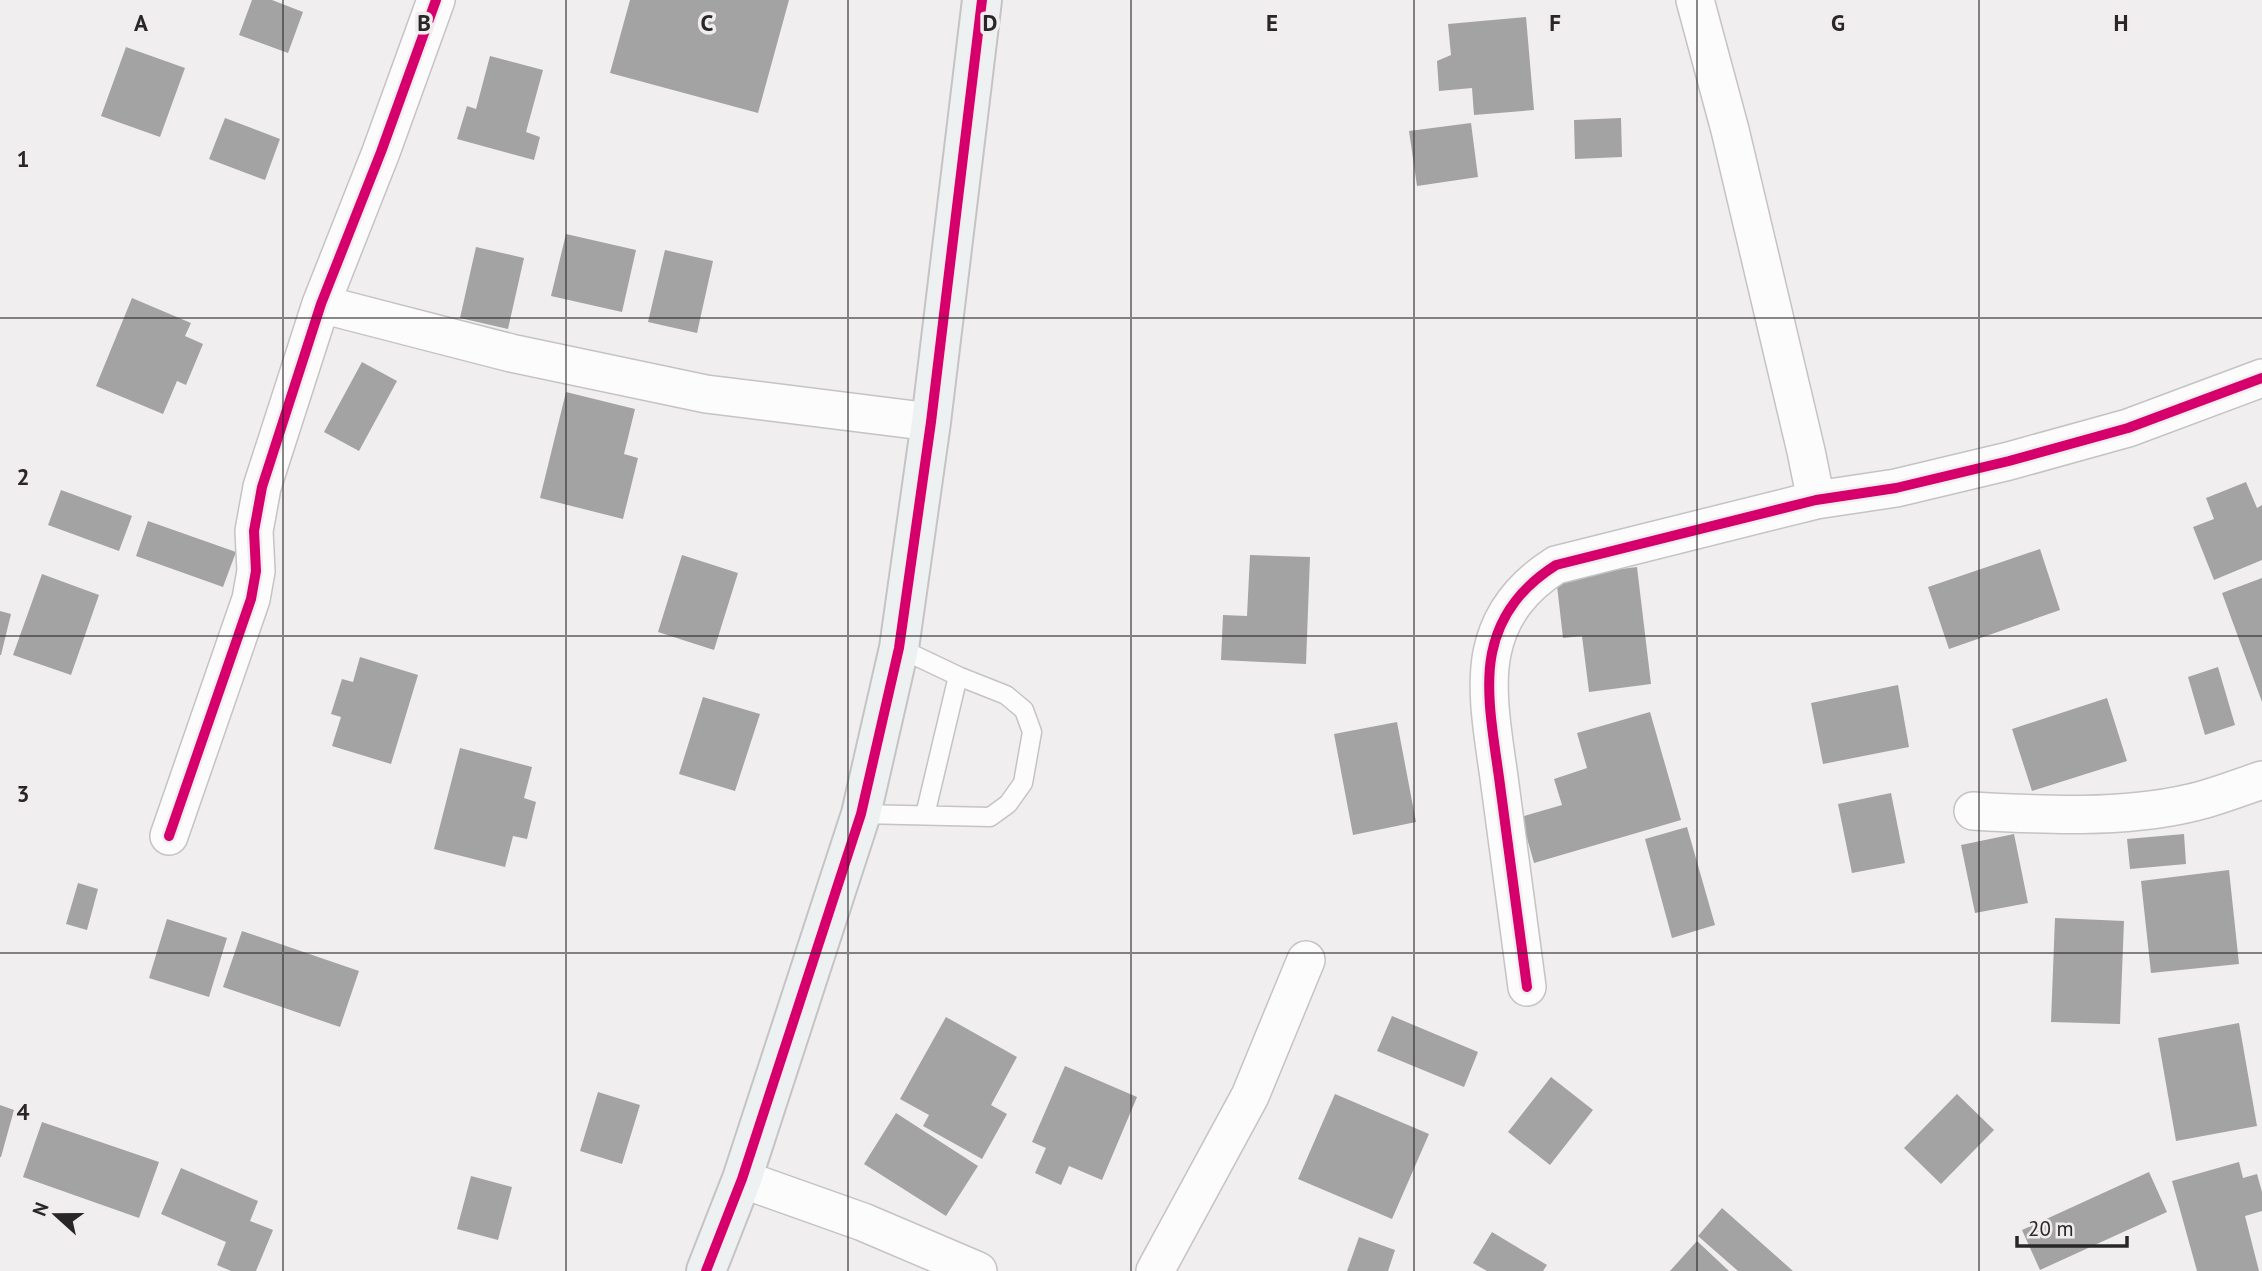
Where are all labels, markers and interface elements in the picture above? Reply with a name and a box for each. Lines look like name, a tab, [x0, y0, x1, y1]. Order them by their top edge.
text: A	[134, 8, 148, 37]
text: B	[417, 8, 431, 37]
text: C	[701, 8, 714, 37]
text: D	[983, 8, 997, 37]
text: E	[1266, 8, 1278, 37]
text: F	[1549, 8, 1561, 37]
text: G	[1831, 8, 1845, 37]
text: H	[2114, 8, 2128, 37]
text: 1	[16, 144, 30, 173]
text: 2	[16, 462, 30, 491]
text: 3	[16, 779, 30, 808]
text: 4	[16, 1097, 30, 1126]
north arrow	[21, 1180, 91, 1250]
text: N	[27, 1199, 54, 1219]
scale bar	[2017, 1204, 2127, 1248]
text: 20 m	[2028, 1215, 2074, 1242]

